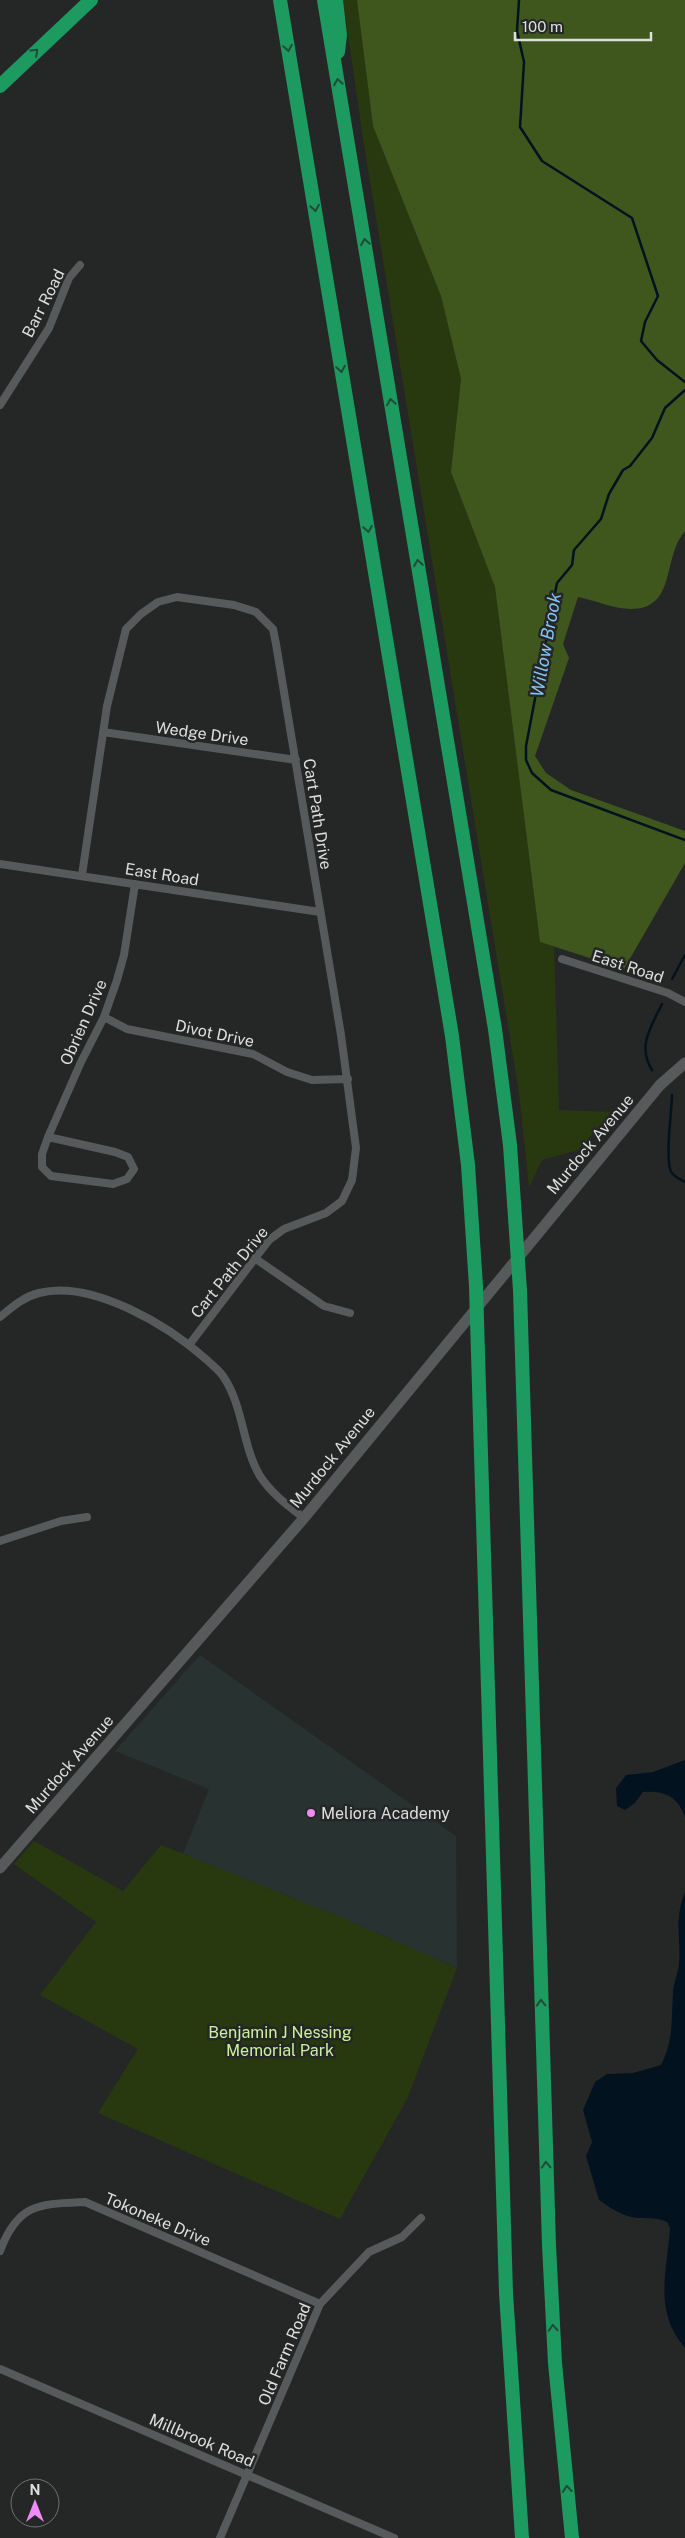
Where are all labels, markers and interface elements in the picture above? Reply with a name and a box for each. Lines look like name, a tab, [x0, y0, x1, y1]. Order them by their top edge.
scale bar	[515, 10, 651, 42]
text: 100 m	[522, 18, 563, 35]
one-way arrow	[283, 44, 293, 52]
one-way arrow	[29, 49, 38, 58]
one-way arrow	[333, 77, 344, 85]
one-way arrow	[309, 204, 319, 213]
one-way arrow	[360, 238, 370, 246]
street label: Barr Road	[18, 266, 69, 340]
one-way arrow	[336, 364, 346, 373]
one-way arrow	[387, 398, 397, 407]
one-way arrow	[362, 525, 372, 533]
one-way arrow	[413, 558, 423, 567]
water label: Willow Brook	[526, 591, 565, 699]
street label: Wedge Drive	[154, 718, 250, 749]
street label: Cart Path Drive	[299, 757, 336, 871]
street label: East Road	[124, 859, 200, 890]
street label: East Road	[589, 946, 666, 987]
street label: Obrien Drive	[56, 976, 111, 1068]
street label: Divot Drive	[174, 1016, 256, 1051]
street label: Murdock Avenue	[543, 1090, 638, 1198]
street label: Cart Path Drive	[187, 1223, 272, 1322]
street label: Murdock Avenue	[286, 1403, 379, 1512]
street label: Murdock Avenue	[21, 1711, 117, 1818]
place label: Meliora Academy	[321, 1804, 450, 1823]
marker: Meliora Academy	[305, 1807, 317, 1819]
one-way arrow	[536, 1999, 546, 2006]
park label: Benjamin J Nessing Memorial Park	[208, 2023, 352, 2060]
one-way arrow	[541, 2161, 552, 2169]
street label: Tokoneke Drive	[102, 2189, 214, 2250]
street label: Old Farm Road	[254, 2300, 315, 2408]
one-way arrow	[548, 2323, 559, 2331]
street label: Millbrook Road	[146, 2410, 257, 2471]
north arrow	[10, 2478, 60, 2528]
text: N	[30, 2482, 40, 2498]
one-way arrow	[562, 2485, 573, 2493]

